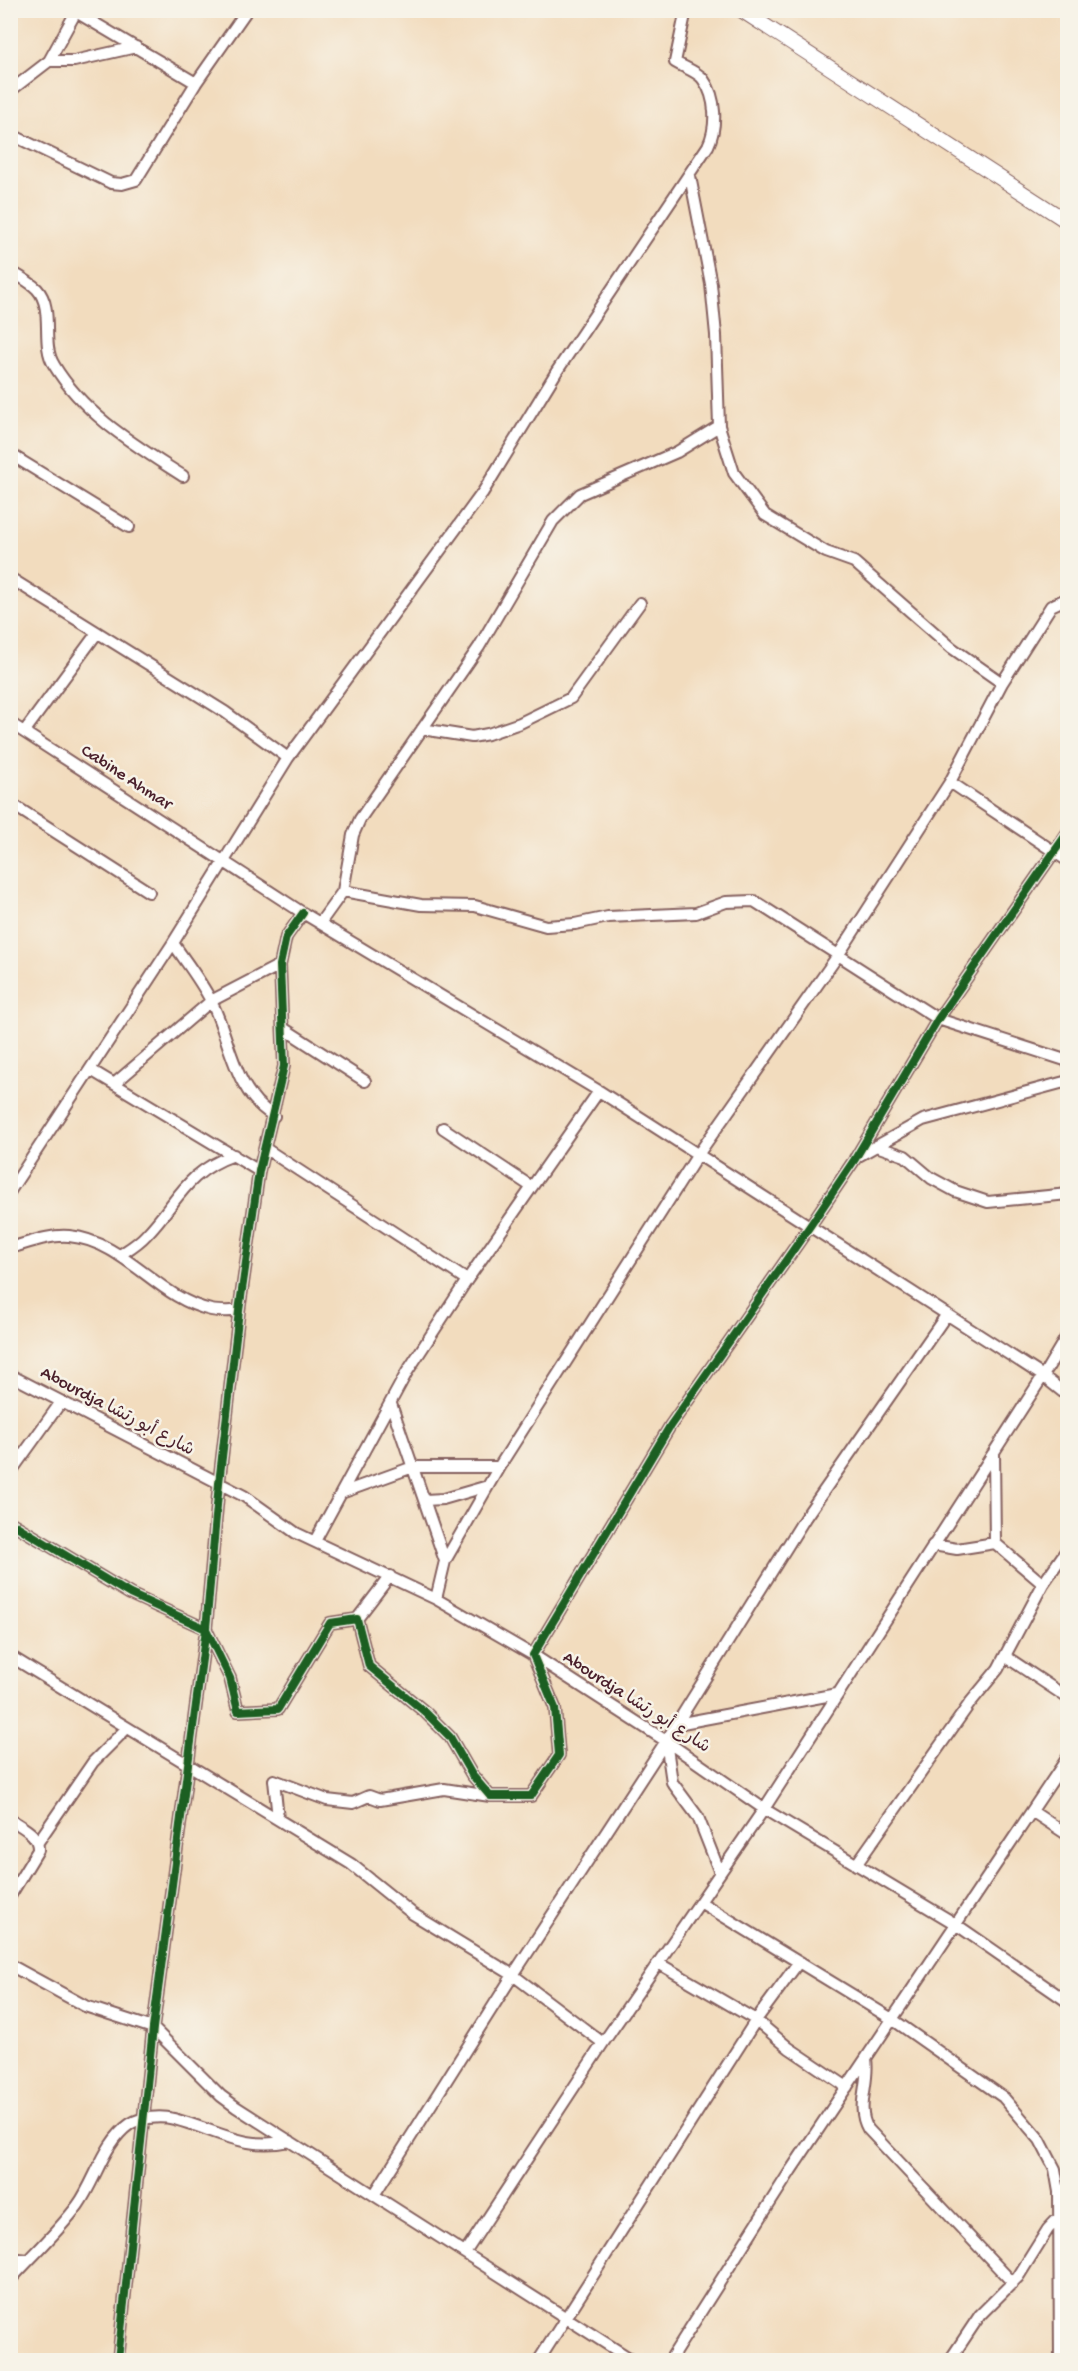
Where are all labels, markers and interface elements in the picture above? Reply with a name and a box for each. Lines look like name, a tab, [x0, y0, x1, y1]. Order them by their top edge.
street label: Cabine Ahmar	[76, 741, 177, 816]
street label: Abourdja شارع أبو رتشا	[37, 1361, 198, 1461]
street label: Abourdja شارع أبو رتشا	[559, 1646, 715, 1758]

